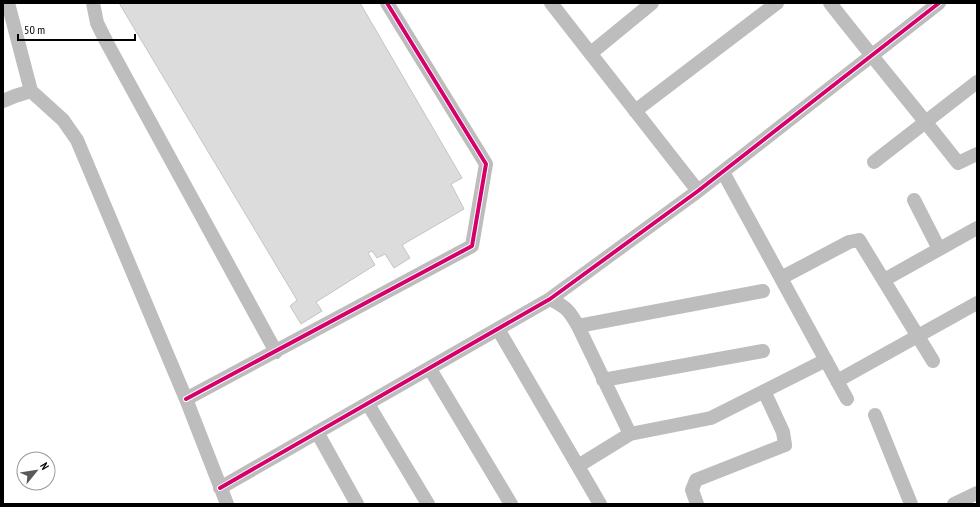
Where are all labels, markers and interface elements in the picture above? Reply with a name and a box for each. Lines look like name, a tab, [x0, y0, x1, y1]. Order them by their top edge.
scale bar	[18, 16, 135, 42]
text: 50 m	[24, 22, 45, 37]
north arrow	[16, 451, 56, 491]
text: N	[37, 460, 52, 472]

